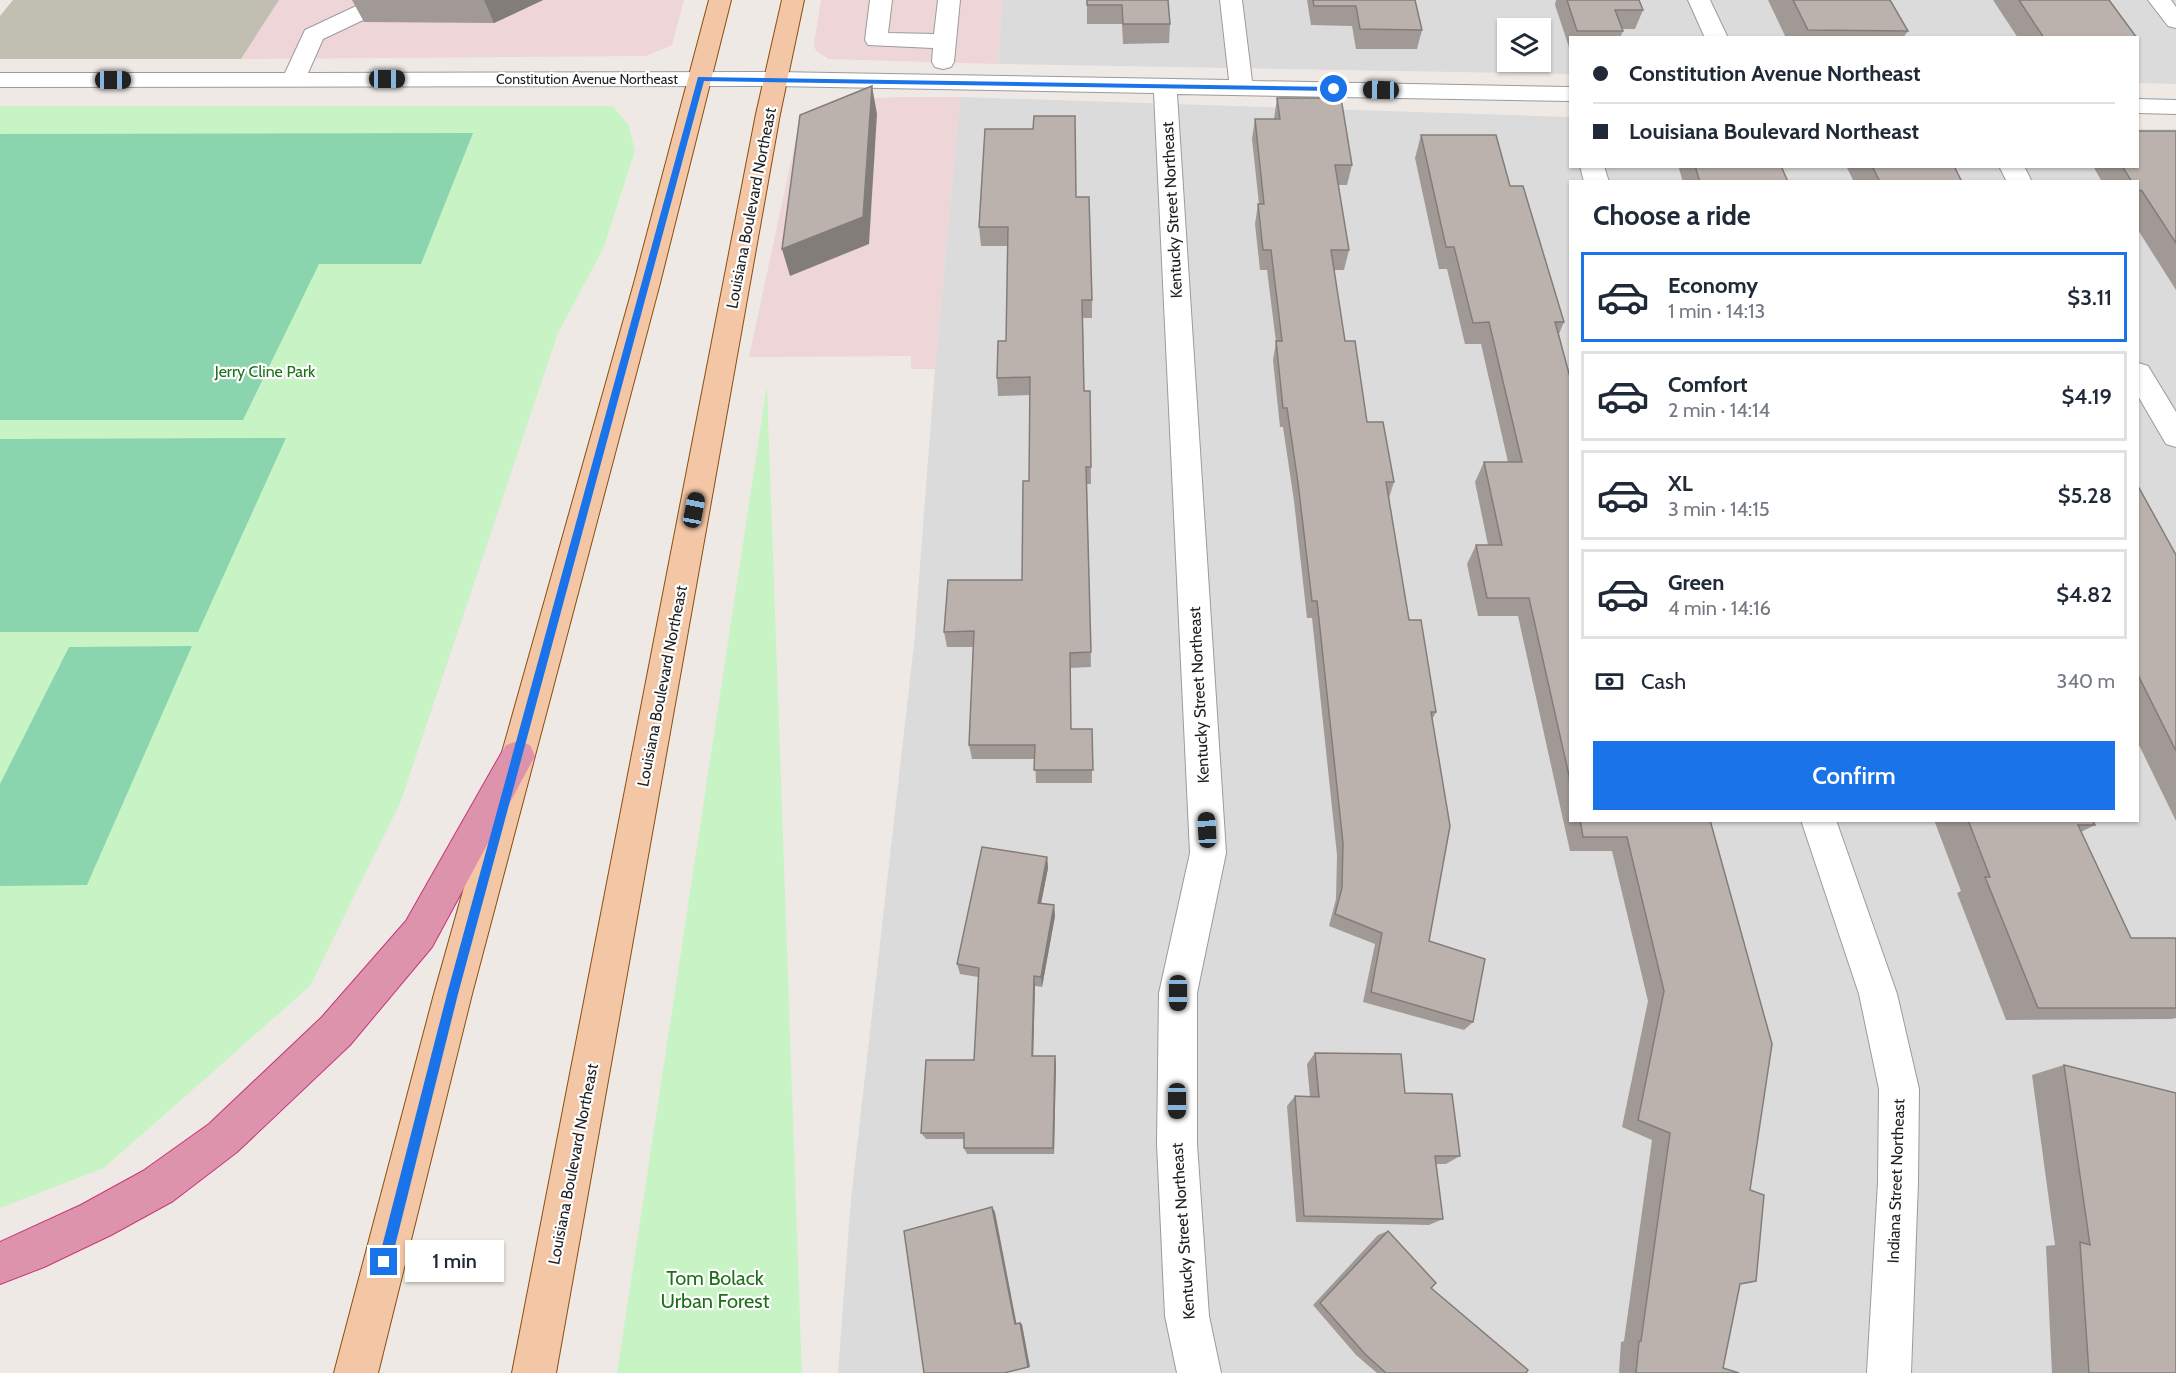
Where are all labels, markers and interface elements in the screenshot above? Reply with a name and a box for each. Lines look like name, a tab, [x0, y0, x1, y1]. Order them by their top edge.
map controls	[1497, 18, 1551, 72]
button: layers	[1497, 18, 1551, 72]
text: Constitution Avenue Northeast	[1629, 60, 1921, 87]
car	[369, 70, 405, 88]
street label: Constitution Avenue Northeast	[496, 70, 678, 88]
car	[95, 71, 131, 89]
route start	[1320, 75, 1347, 102]
car	[1363, 81, 1399, 99]
street label: Louisiana Boulevard Northeast	[722, 105, 780, 310]
text: Louisiana Boulevard Northeast	[1629, 118, 1919, 145]
street label: Kentucky Street Northeast	[1158, 121, 1186, 299]
text: Choose a ride	[1593, 199, 1751, 232]
icon: car	[1596, 270, 1650, 324]
text: Economy	[1668, 272, 1758, 299]
text: $3.11	[2067, 284, 2112, 311]
text: 1 min · 14:13	[1668, 299, 1765, 323]
park label: Jerry Cline Park	[214, 362, 316, 381]
icon: car	[1596, 369, 1650, 423]
text: Comfort	[1668, 371, 1747, 398]
text: $4.19	[2061, 383, 2112, 410]
text: 2 min · 14:14	[1668, 398, 1770, 422]
icon: car	[1596, 468, 1650, 522]
text: XL	[1668, 470, 1693, 497]
text: $5.28	[2058, 482, 2112, 509]
car	[682, 491, 706, 529]
text: 3 min · 14:15	[1668, 497, 1770, 521]
icon: car	[1596, 567, 1650, 621]
text: Green	[1668, 569, 1724, 596]
text: $4.82	[2056, 581, 2112, 608]
street label: Louisiana Boulevard Northeast	[633, 583, 691, 788]
text: 4 min · 14:16	[1668, 596, 1771, 620]
street label: Kentucky Street Northeast	[1185, 606, 1213, 784]
icon: cash	[1593, 665, 1626, 698]
text: Cash	[1641, 668, 1686, 695]
text: 340 m	[2057, 669, 2115, 693]
button: Confirm	[1593, 741, 2115, 810]
car	[1197, 812, 1217, 848]
car	[1169, 975, 1187, 1011]
street label: Louisiana Boulevard Northeast	[544, 1061, 602, 1266]
car	[1168, 1083, 1186, 1119]
street label: Indiana Street Northeast	[1884, 1098, 1908, 1264]
street label: Kentucky Street Northeast	[1167, 1141, 1199, 1320]
callout: 1 min	[405, 1241, 504, 1283]
route end	[370, 1248, 397, 1275]
text: 1 min	[432, 1249, 477, 1273]
park label: Tom Bolack Urban Forest	[661, 1266, 770, 1313]

